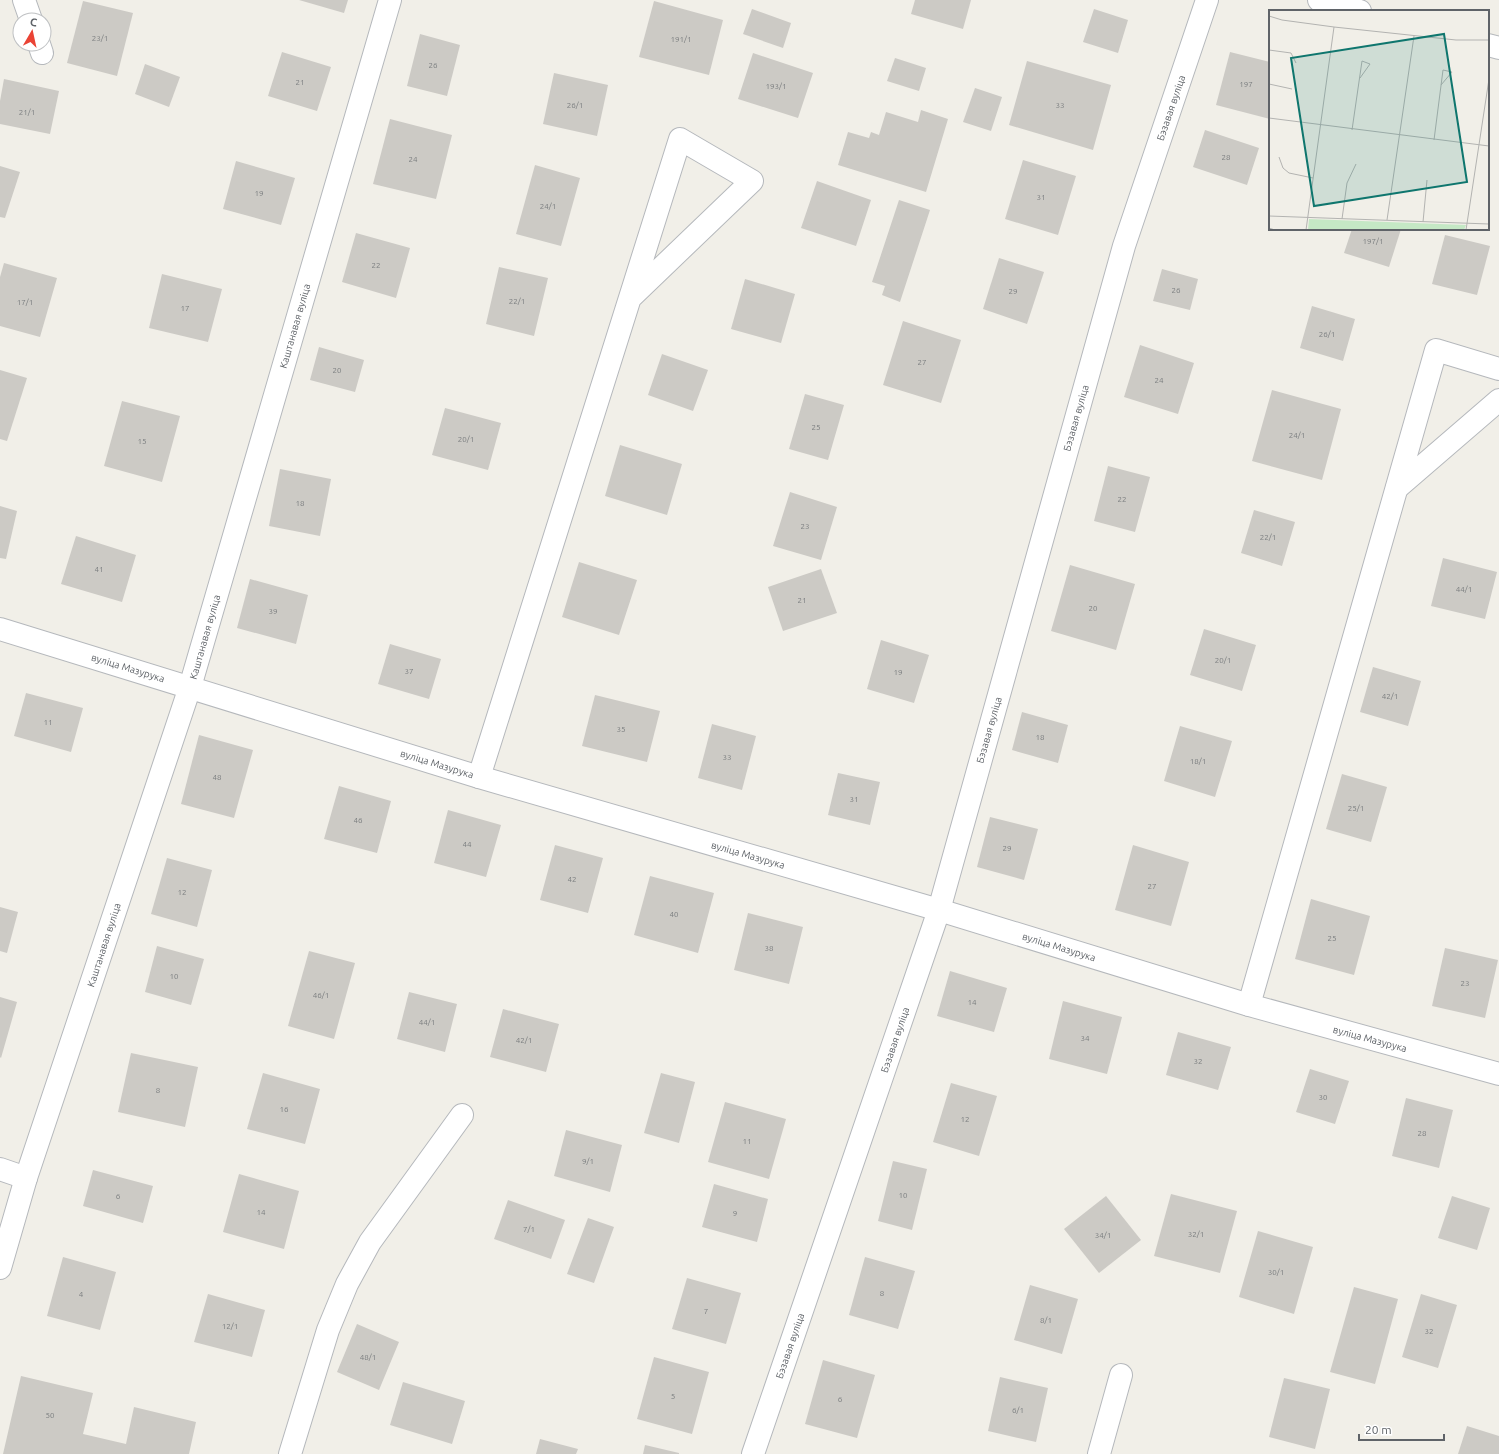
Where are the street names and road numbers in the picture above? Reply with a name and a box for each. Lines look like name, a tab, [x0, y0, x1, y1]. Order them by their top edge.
street label: Бэзавая вуліца	[1155, 74, 1187, 142]
street label: Каштанавая вуліца	[278, 282, 312, 370]
street label: Бэзавая вуліца	[1061, 383, 1091, 453]
street label: Каштанавая вуліца	[188, 593, 222, 681]
street label: вуліца Мазурука	[90, 652, 166, 684]
street label: Бэзавая вуліца	[974, 695, 1004, 765]
street label: вуліца Мазурука	[399, 748, 475, 780]
street label: вуліца Мазурука	[710, 839, 786, 871]
street label: Каштанавая вуліца	[85, 902, 123, 988]
street label: вуліца Мазурука	[1021, 931, 1097, 963]
street label: Бэзавая вуліца	[879, 1006, 911, 1074]
street label: вуліца Мазурука	[1332, 1024, 1408, 1054]
street label: Бэзавая вуліца	[774, 1312, 806, 1380]

